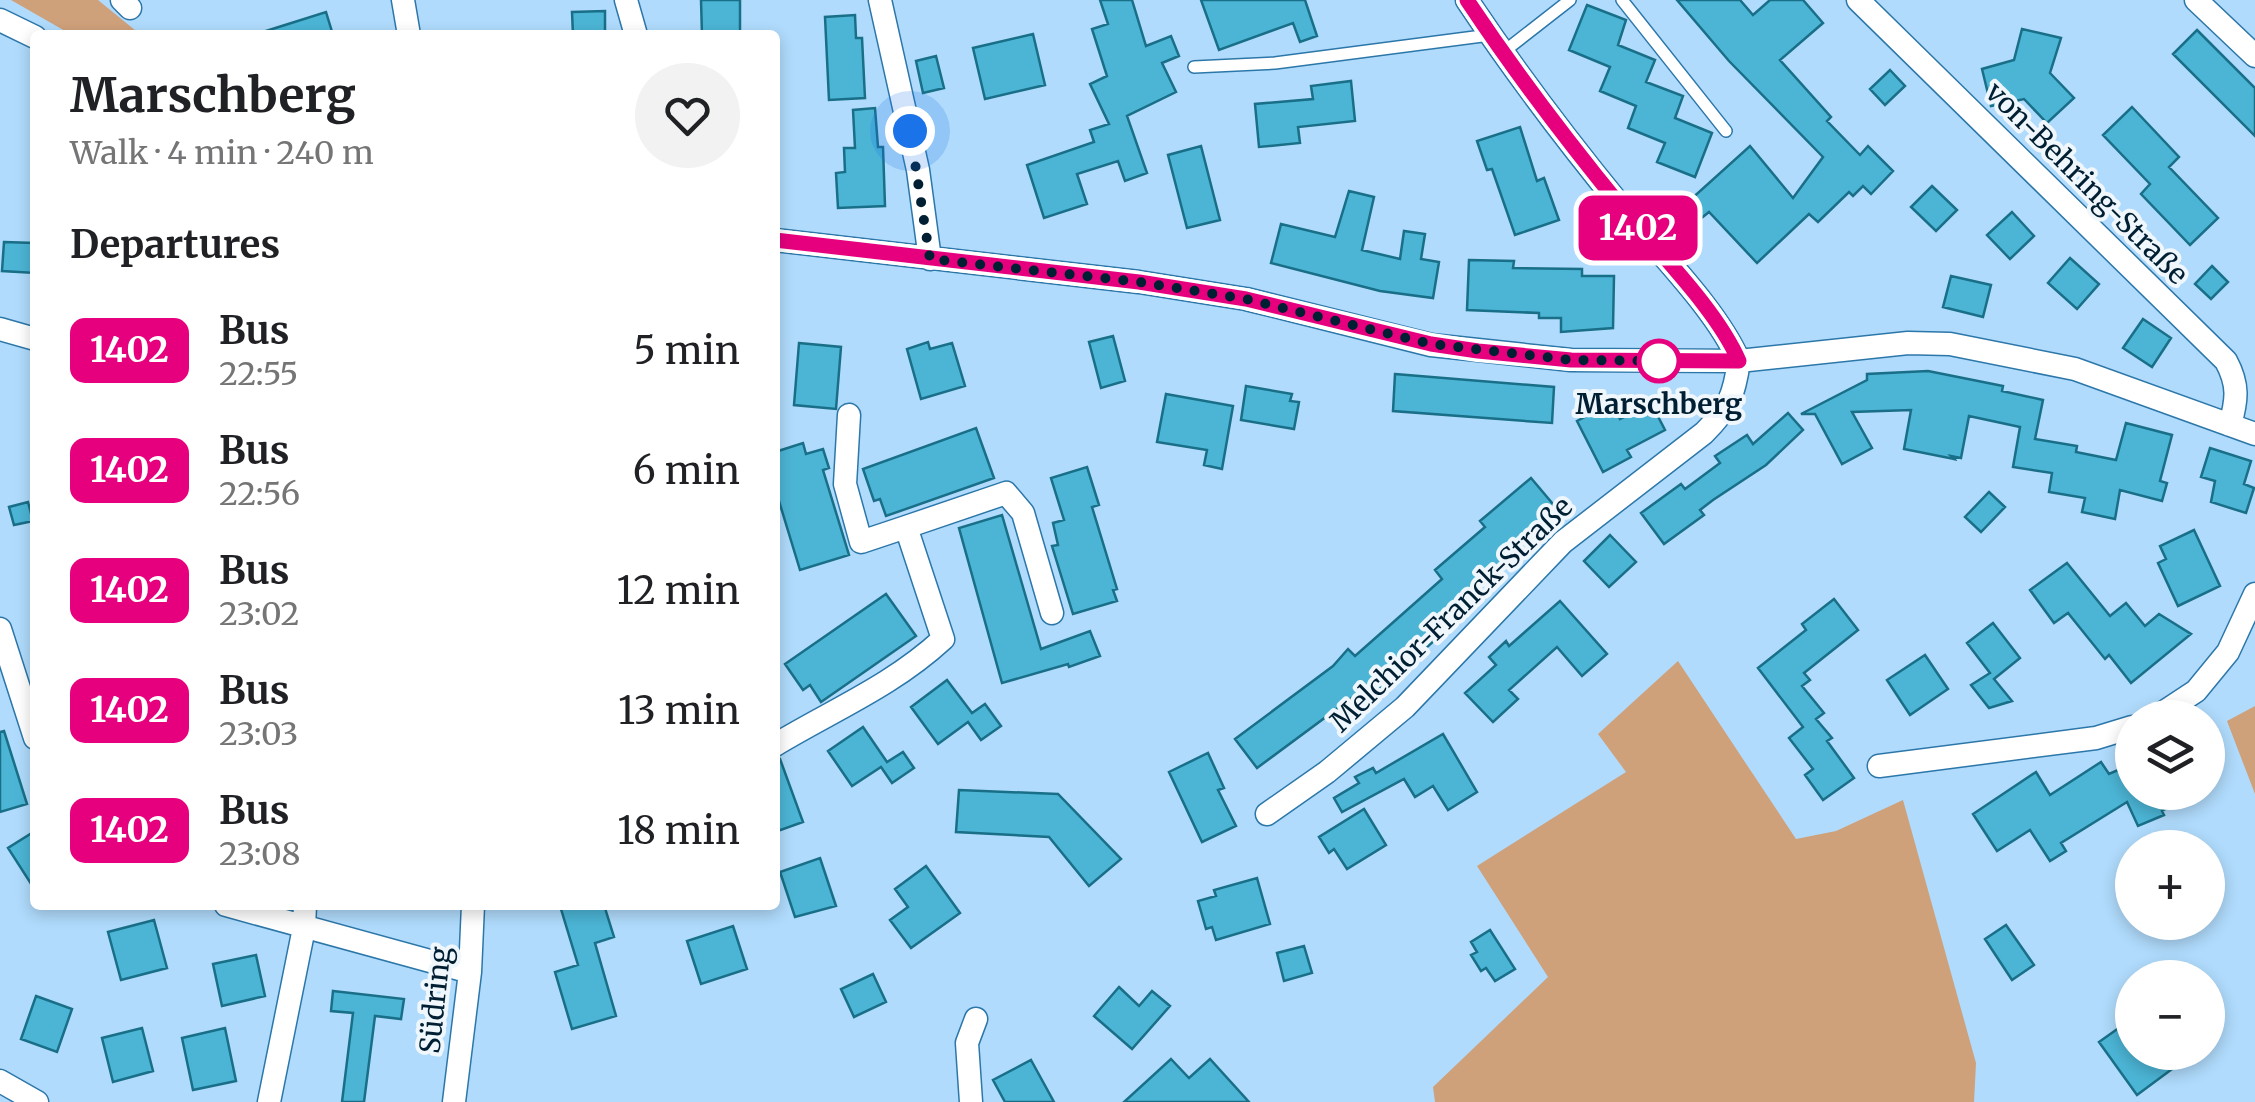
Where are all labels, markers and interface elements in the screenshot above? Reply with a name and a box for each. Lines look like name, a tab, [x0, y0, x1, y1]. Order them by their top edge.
button: heart	[635, 63, 740, 168]
text: Marschberg	[70, 65, 356, 125]
street label: von-Behring-Straße	[1978, 74, 2196, 292]
your location	[885, 106, 935, 156]
text: Walk · 4 min · 240 m	[70, 133, 374, 173]
line badge: 1402	[1568, 196, 1708, 260]
text: 1402	[1599, 206, 1677, 250]
text: Departures	[70, 221, 280, 268]
text: Bus	[219, 307, 289, 354]
text: 5 min	[634, 327, 740, 374]
text: 1402	[90, 328, 169, 372]
marker: Marschberg	[1638, 340, 1680, 382]
text: 22:55	[219, 354, 298, 394]
place label: Marschberg	[1576, 386, 1743, 422]
text: Bus	[219, 427, 289, 474]
text: 6 min	[633, 447, 740, 494]
text: 1402	[90, 448, 169, 492]
text: 22:56	[219, 474, 300, 514]
street label: Melchior-Franck-Straße	[1322, 489, 1580, 739]
text: Bus	[219, 547, 289, 594]
text: 12 min	[617, 567, 740, 614]
text: 1402	[90, 568, 169, 612]
text: 23:02	[219, 594, 300, 634]
text: Bus	[219, 667, 289, 714]
text: 13 min	[618, 687, 740, 734]
text: 1402	[90, 688, 169, 732]
map controls	[2115, 700, 2225, 1070]
button: layers	[2115, 700, 2225, 810]
text: 23:03	[219, 714, 298, 754]
text: Bus	[219, 787, 289, 834]
text: 18 min	[617, 807, 740, 854]
text: 1402	[90, 808, 169, 852]
button: +	[2115, 830, 2225, 940]
text: 23:08	[219, 834, 301, 874]
street label: Südring	[411, 945, 459, 1055]
button: −	[2115, 960, 2225, 1070]

